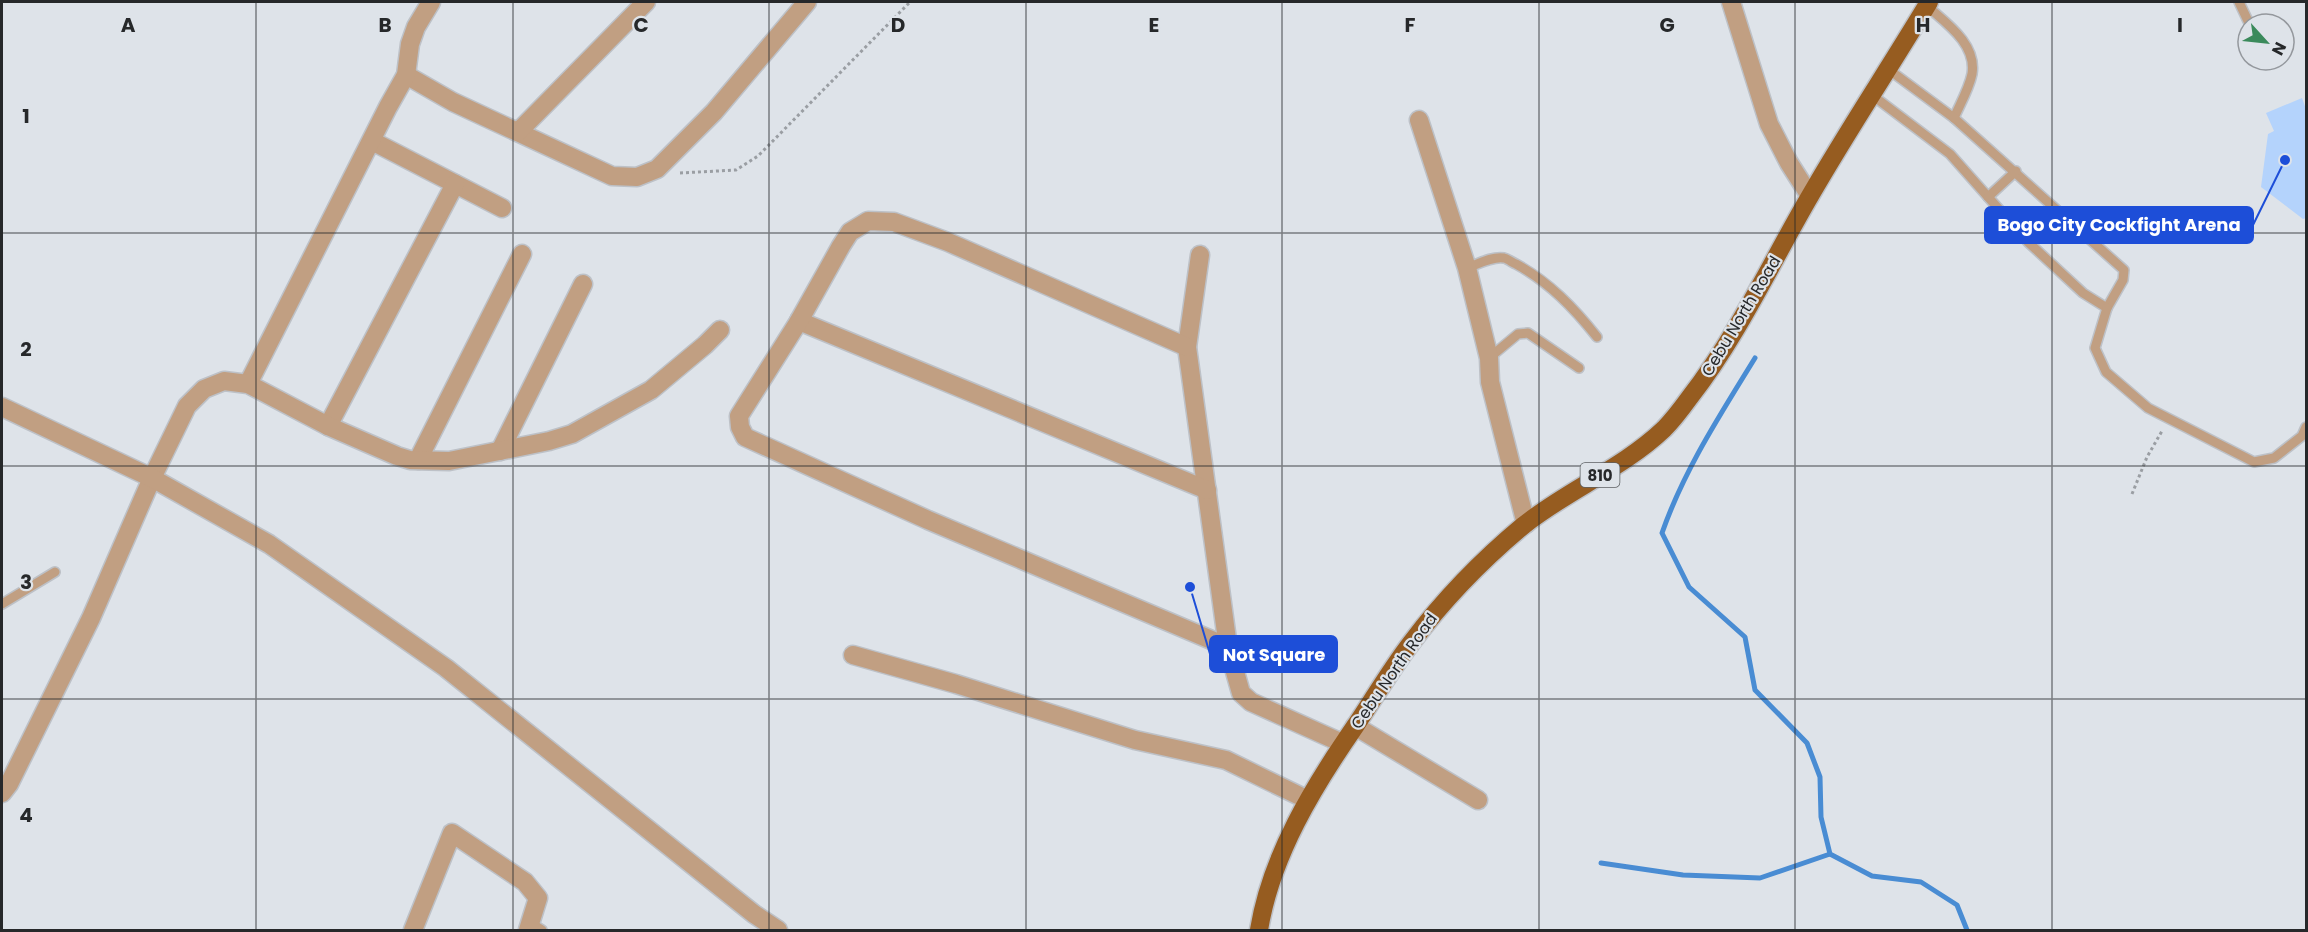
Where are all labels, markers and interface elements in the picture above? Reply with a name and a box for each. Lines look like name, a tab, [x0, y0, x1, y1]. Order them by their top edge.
text: A	[121, 11, 136, 39]
text: B	[378, 11, 392, 39]
text: C	[633, 11, 649, 39]
text: D	[891, 11, 905, 39]
text: E	[1149, 11, 1159, 39]
text: F	[1405, 11, 1416, 39]
text: G	[1659, 11, 1675, 39]
text: H	[1916, 11, 1930, 39]
text: I	[2177, 11, 2183, 39]
north arrow	[2236, 12, 2296, 72]
text: N	[2266, 38, 2292, 59]
text: 1	[22, 102, 30, 130]
callout: Bogo City Cockfight Arena	[1985, 207, 2253, 243]
text: Bogo City Cockfight Arena	[1997, 212, 2241, 237]
street label: Cebu North Road	[1696, 251, 1786, 381]
text: 2	[20, 335, 32, 363]
road number: 810	[1580, 463, 1620, 487]
text: 3	[20, 568, 32, 596]
street label: Cebu North Road	[1345, 608, 1443, 734]
callout: Not Square	[1210, 636, 1337, 672]
text: Not Square	[1223, 642, 1325, 667]
text: 4	[19, 801, 33, 829]

